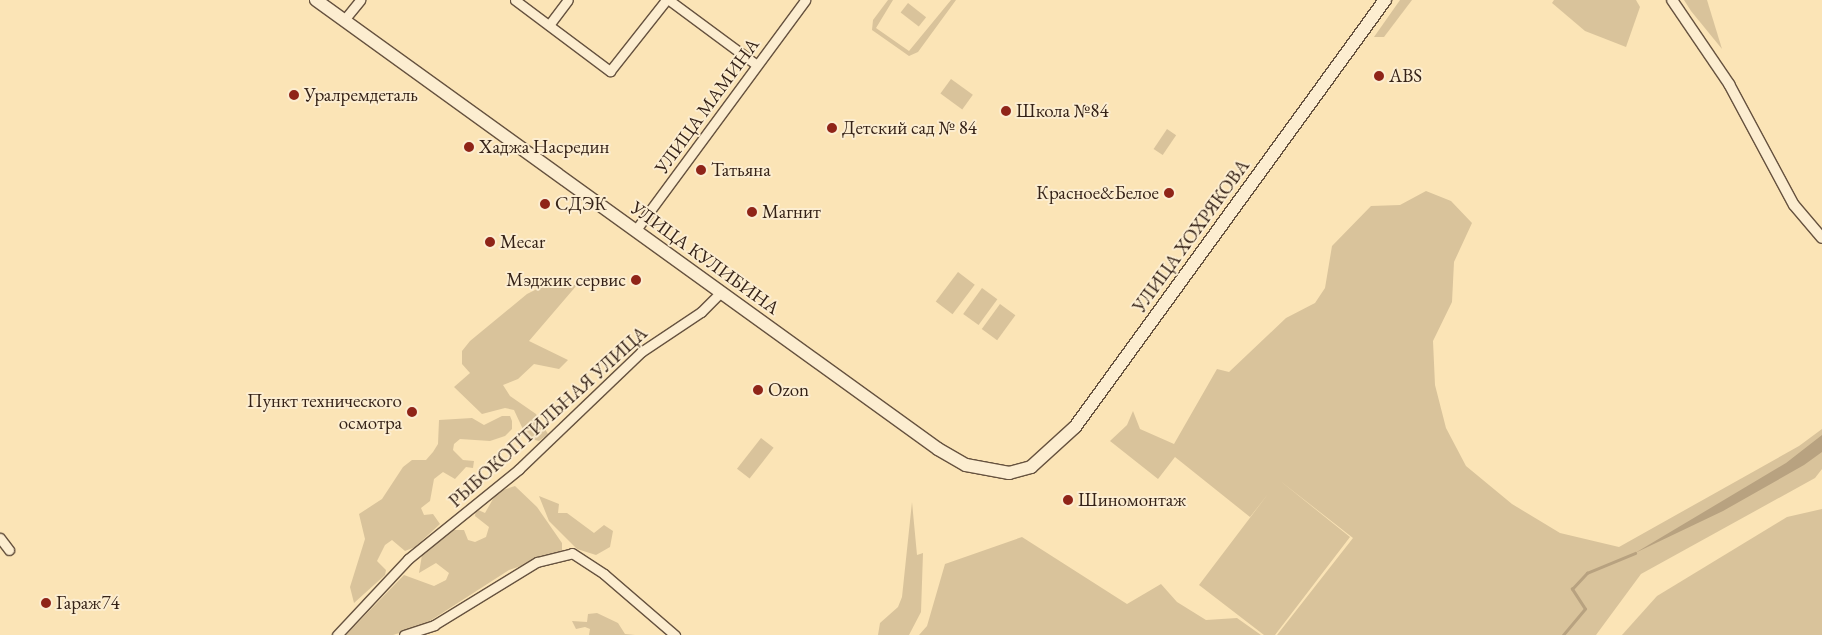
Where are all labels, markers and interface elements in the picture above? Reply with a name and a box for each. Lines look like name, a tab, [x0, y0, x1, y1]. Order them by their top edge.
street label: УЛИЦА МАМИНА	[650, 34, 764, 178]
place label: ABS	[1389, 65, 1422, 87]
marker: ABS	[1373, 70, 1385, 82]
place label: Уралремдеталь	[304, 84, 418, 106]
marker: Уралремдеталь	[288, 89, 300, 101]
place label: Школа №84	[1016, 100, 1109, 122]
marker: Школа №84	[1000, 105, 1012, 117]
place label: Детский сад № 84	[842, 117, 977, 139]
marker: Детский сад № 84	[826, 122, 838, 134]
place label: Хаджа Насредин	[479, 136, 609, 158]
marker: Хаджа Насредин	[463, 141, 475, 153]
street label: УЛИЦА ХОХРЯКОВА	[1128, 155, 1254, 317]
place label: Татьяна	[711, 159, 771, 181]
marker: Татьяна	[695, 164, 707, 176]
place label: Красное&Белое	[1036, 182, 1159, 204]
marker: Красное&Белое	[1163, 187, 1175, 199]
place label: СДЭК	[555, 193, 607, 215]
street label: УЛИЦА КУЛИБИНА	[626, 196, 784, 320]
marker: СДЭК	[539, 198, 551, 210]
place label: Магнит	[762, 201, 821, 223]
marker: Магнит	[746, 206, 758, 218]
place label: Mecar	[500, 231, 545, 253]
marker: Mecar	[484, 236, 496, 248]
place label: Мэджик сервис	[506, 269, 626, 291]
marker: Мэджик сервис	[630, 274, 642, 286]
street label: РЫБОКОПТИЛЬНАЯ УЛИЦА	[444, 322, 652, 512]
place label: Ozon	[768, 379, 809, 401]
marker: Ozon	[752, 384, 764, 396]
place label: Пункт технического осмотра	[247, 390, 402, 434]
marker: Пункт технического осмотра	[406, 406, 418, 418]
place label: Шиномонтаж	[1078, 489, 1186, 511]
marker: Шиномонтаж	[1062, 494, 1074, 506]
place label: Гараж74	[56, 592, 120, 614]
marker: Гараж74	[40, 597, 52, 609]

